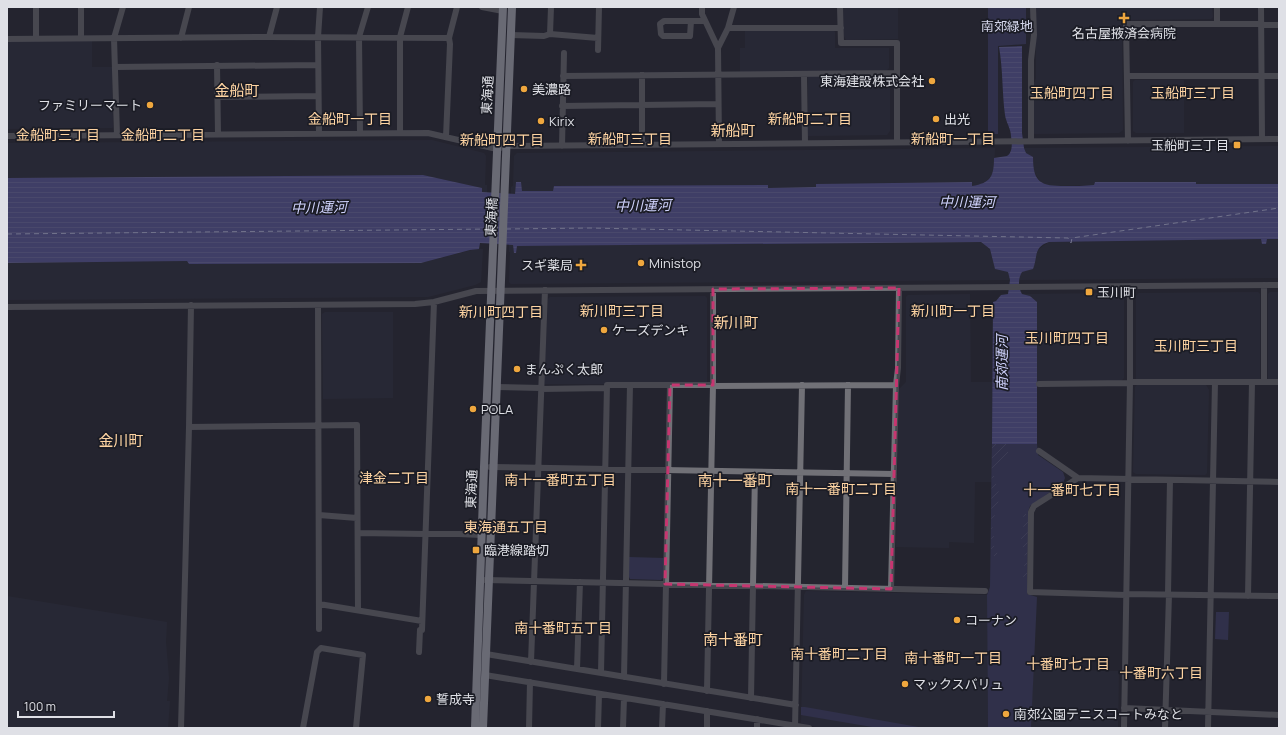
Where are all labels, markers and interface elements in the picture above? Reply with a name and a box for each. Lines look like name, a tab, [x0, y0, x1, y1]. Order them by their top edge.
marker: 名古屋掖済会病院	[1118, 12, 1130, 24]
park label: 南郊緑地	[981, 17, 1033, 35]
place label: 名古屋掖済会病院	[1072, 24, 1176, 42]
place label: 東海建設株式会社	[820, 72, 924, 90]
street label: 東海通	[477, 75, 497, 115]
marker: 東海建設株式会社	[927, 76, 937, 86]
district label: 金船町	[214, 80, 260, 101]
place label: 美濃路	[532, 80, 571, 98]
district label: 玉船町四丁目	[1030, 83, 1114, 102]
district label: 玉船町三丁目	[1151, 83, 1235, 102]
marker: 美濃路	[519, 84, 529, 94]
place label: ファミリーマート	[38, 96, 142, 114]
marker: ファミリーマート	[145, 100, 155, 110]
district label: 金船町一丁目	[308, 109, 392, 128]
district label: 新船町二丁目	[768, 109, 852, 128]
place label: 出光	[944, 110, 970, 128]
place label: Kirix	[549, 112, 574, 130]
marker: 出光	[931, 114, 941, 124]
marker: Kirix	[536, 116, 546, 126]
district label: 新船町	[710, 120, 756, 141]
district label: 金船町三丁目	[16, 125, 100, 144]
district label: 金船町二丁目	[121, 125, 205, 144]
district label: 新船町三丁目	[588, 129, 672, 148]
district label: 新船町一丁目	[911, 129, 995, 148]
district label: 新船町四丁目	[460, 130, 544, 149]
place label: 玉船町三丁目	[1151, 136, 1229, 154]
marker: 玉船町三丁目	[1232, 140, 1242, 150]
water label: 中川運河	[939, 192, 998, 211]
water label: 中川運河	[615, 195, 674, 215]
water label: 中川運河	[291, 197, 350, 217]
street label: 東海橋	[481, 197, 501, 237]
place label: Ministop	[649, 254, 701, 272]
place label: スギ薬局	[521, 256, 573, 274]
marker: Ministop	[636, 258, 646, 268]
marker: スギ薬局	[576, 260, 586, 270]
place label: 玉川町	[1097, 283, 1136, 301]
marker: 玉川町	[1084, 287, 1094, 297]
district label: 新川町三丁目	[580, 301, 664, 320]
district label: 新川町一丁目	[911, 301, 995, 320]
district label: 新川町四丁目	[459, 302, 543, 321]
district label: 新川町	[713, 312, 759, 333]
place label: ケーズデンキ	[612, 321, 689, 339]
marker: ケーズデンキ	[599, 325, 609, 335]
district label: 玉川町四丁目	[1025, 328, 1109, 347]
water label: 南郊運河	[992, 332, 1011, 391]
district label: 玉川町三丁目	[1154, 336, 1238, 355]
place label: まんぷく太郎	[525, 360, 603, 378]
marker: まんぷく太郎	[512, 364, 522, 374]
place label: POLA	[481, 400, 513, 418]
marker: POLA	[468, 404, 478, 414]
district label: 金川町	[98, 430, 144, 451]
district label: 津金二丁目	[359, 468, 429, 487]
street label: 東海通	[461, 469, 481, 509]
district label: 南十一番町五丁目	[504, 470, 616, 489]
district label: 南十一番町	[697, 470, 773, 491]
district label: 南十一番町二丁目	[785, 479, 897, 498]
district label: 十一番町七丁目	[1023, 480, 1121, 499]
district label: 東海通五丁目	[464, 517, 548, 536]
place label: 臨港線踏切	[484, 541, 549, 559]
marker: 臨港線踏切	[471, 545, 481, 555]
place label: コーナン	[965, 611, 1017, 629]
marker: コーナン	[952, 615, 962, 625]
district label: 南十番町五丁目	[514, 618, 612, 637]
district label: 南十番町	[703, 629, 763, 650]
district label: 南十番町二丁目	[790, 644, 888, 663]
district label: 南十番町一丁目	[904, 648, 1002, 667]
district label: 十番町七丁目	[1026, 654, 1110, 673]
district label: 十番町六丁目	[1119, 663, 1203, 682]
place label: マックスバリュ	[913, 675, 1004, 693]
marker: マックスバリュ	[900, 679, 910, 689]
place label: 誓成寺	[436, 690, 475, 708]
scale bar	[18, 693, 114, 719]
marker: 誓成寺	[423, 694, 433, 704]
text: 100 m	[24, 698, 56, 715]
place label: 南郊公園テニスコートみなと	[1014, 705, 1183, 723]
marker: 南郊公園テニスコートみなと	[1001, 709, 1011, 719]

